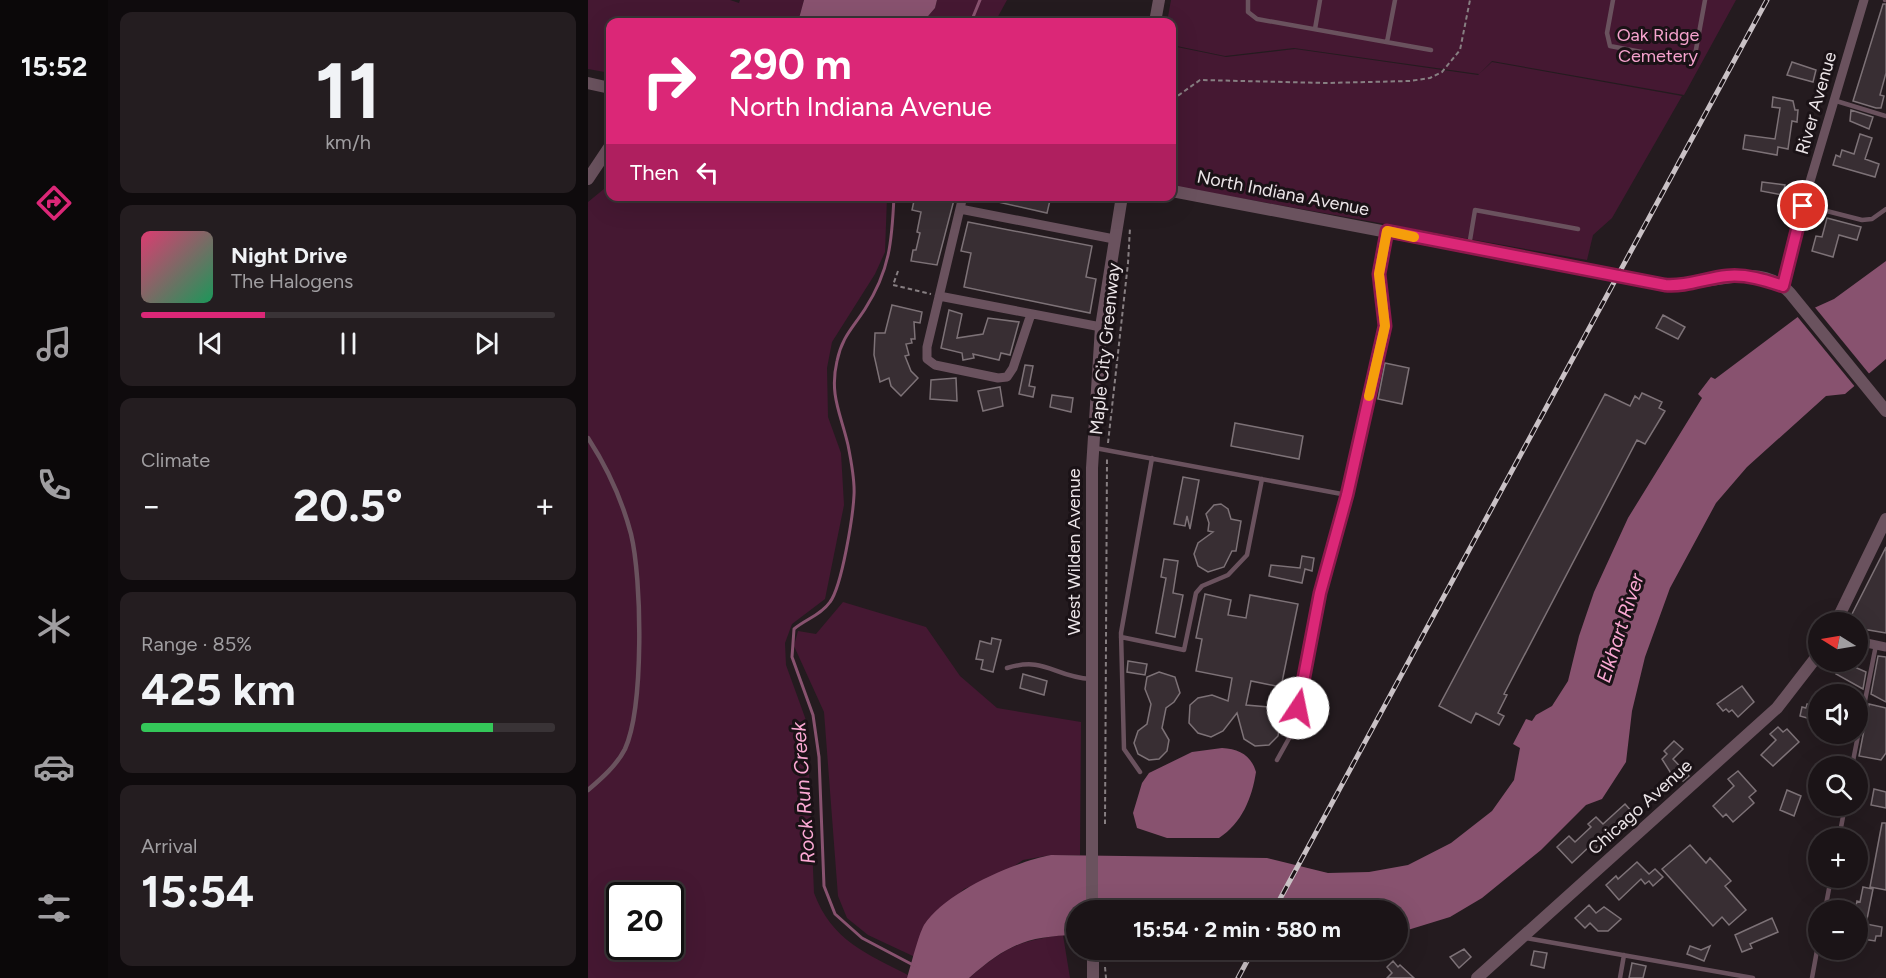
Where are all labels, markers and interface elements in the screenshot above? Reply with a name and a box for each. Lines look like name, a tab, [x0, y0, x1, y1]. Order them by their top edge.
park label: Oak Ridge Cemetery	[1617, 24, 1700, 67]
text: 290 m	[729, 39, 852, 90]
icon: right	[630, 42, 708, 120]
text: 11	[315, 44, 381, 138]
street label: River Avenue	[1791, 49, 1841, 157]
text: 15:52	[21, 50, 87, 83]
text: North Indiana Avenue	[729, 90, 992, 123]
text: km/h	[325, 130, 371, 154]
icon: left	[691, 156, 724, 189]
text: Then	[630, 159, 679, 186]
street label: North Indiana Avenue	[1195, 165, 1371, 221]
pin	[1777, 180, 1828, 231]
icon: directions	[33, 182, 75, 224]
icon: arrive	[1786, 189, 1819, 222]
text: Night Drive	[231, 242, 347, 269]
street label: Maple City Greenway	[1085, 261, 1125, 436]
text: The Halogens	[231, 269, 353, 293]
icon: music	[33, 323, 75, 365]
icon: previous	[194, 327, 227, 360]
icon: pause	[332, 327, 365, 360]
icon: next	[470, 327, 503, 360]
text: Climate	[141, 448, 210, 472]
icon: phone	[33, 464, 75, 506]
street label: West Wilden Avenue	[1063, 468, 1085, 636]
text: 20.5°	[293, 478, 403, 532]
text: −	[141, 486, 162, 525]
text: +	[534, 486, 555, 525]
water label: Elkhart River	[1591, 569, 1649, 686]
icon: climate	[33, 605, 75, 647]
north arrow	[1808, 612, 1868, 672]
map controls	[1808, 612, 1868, 960]
text: Range · 85%	[141, 632, 252, 656]
text: 425 km	[141, 662, 296, 716]
position arrow	[1266, 676, 1330, 740]
button: sound	[1808, 684, 1868, 744]
water label: Rock Run Creek	[786, 720, 820, 865]
icon: car	[33, 746, 75, 788]
street label: Chicago Avenue	[1583, 754, 1697, 859]
button: search	[1808, 756, 1868, 816]
button: +	[1808, 828, 1868, 888]
text: Arrival	[141, 834, 197, 858]
text: 15:54	[141, 864, 254, 918]
speed limit sign: 20	[606, 882, 684, 960]
icon: filters	[33, 887, 75, 929]
button: −	[1808, 900, 1868, 960]
text: 15:54 · 2 min · 580 m	[1133, 916, 1341, 943]

